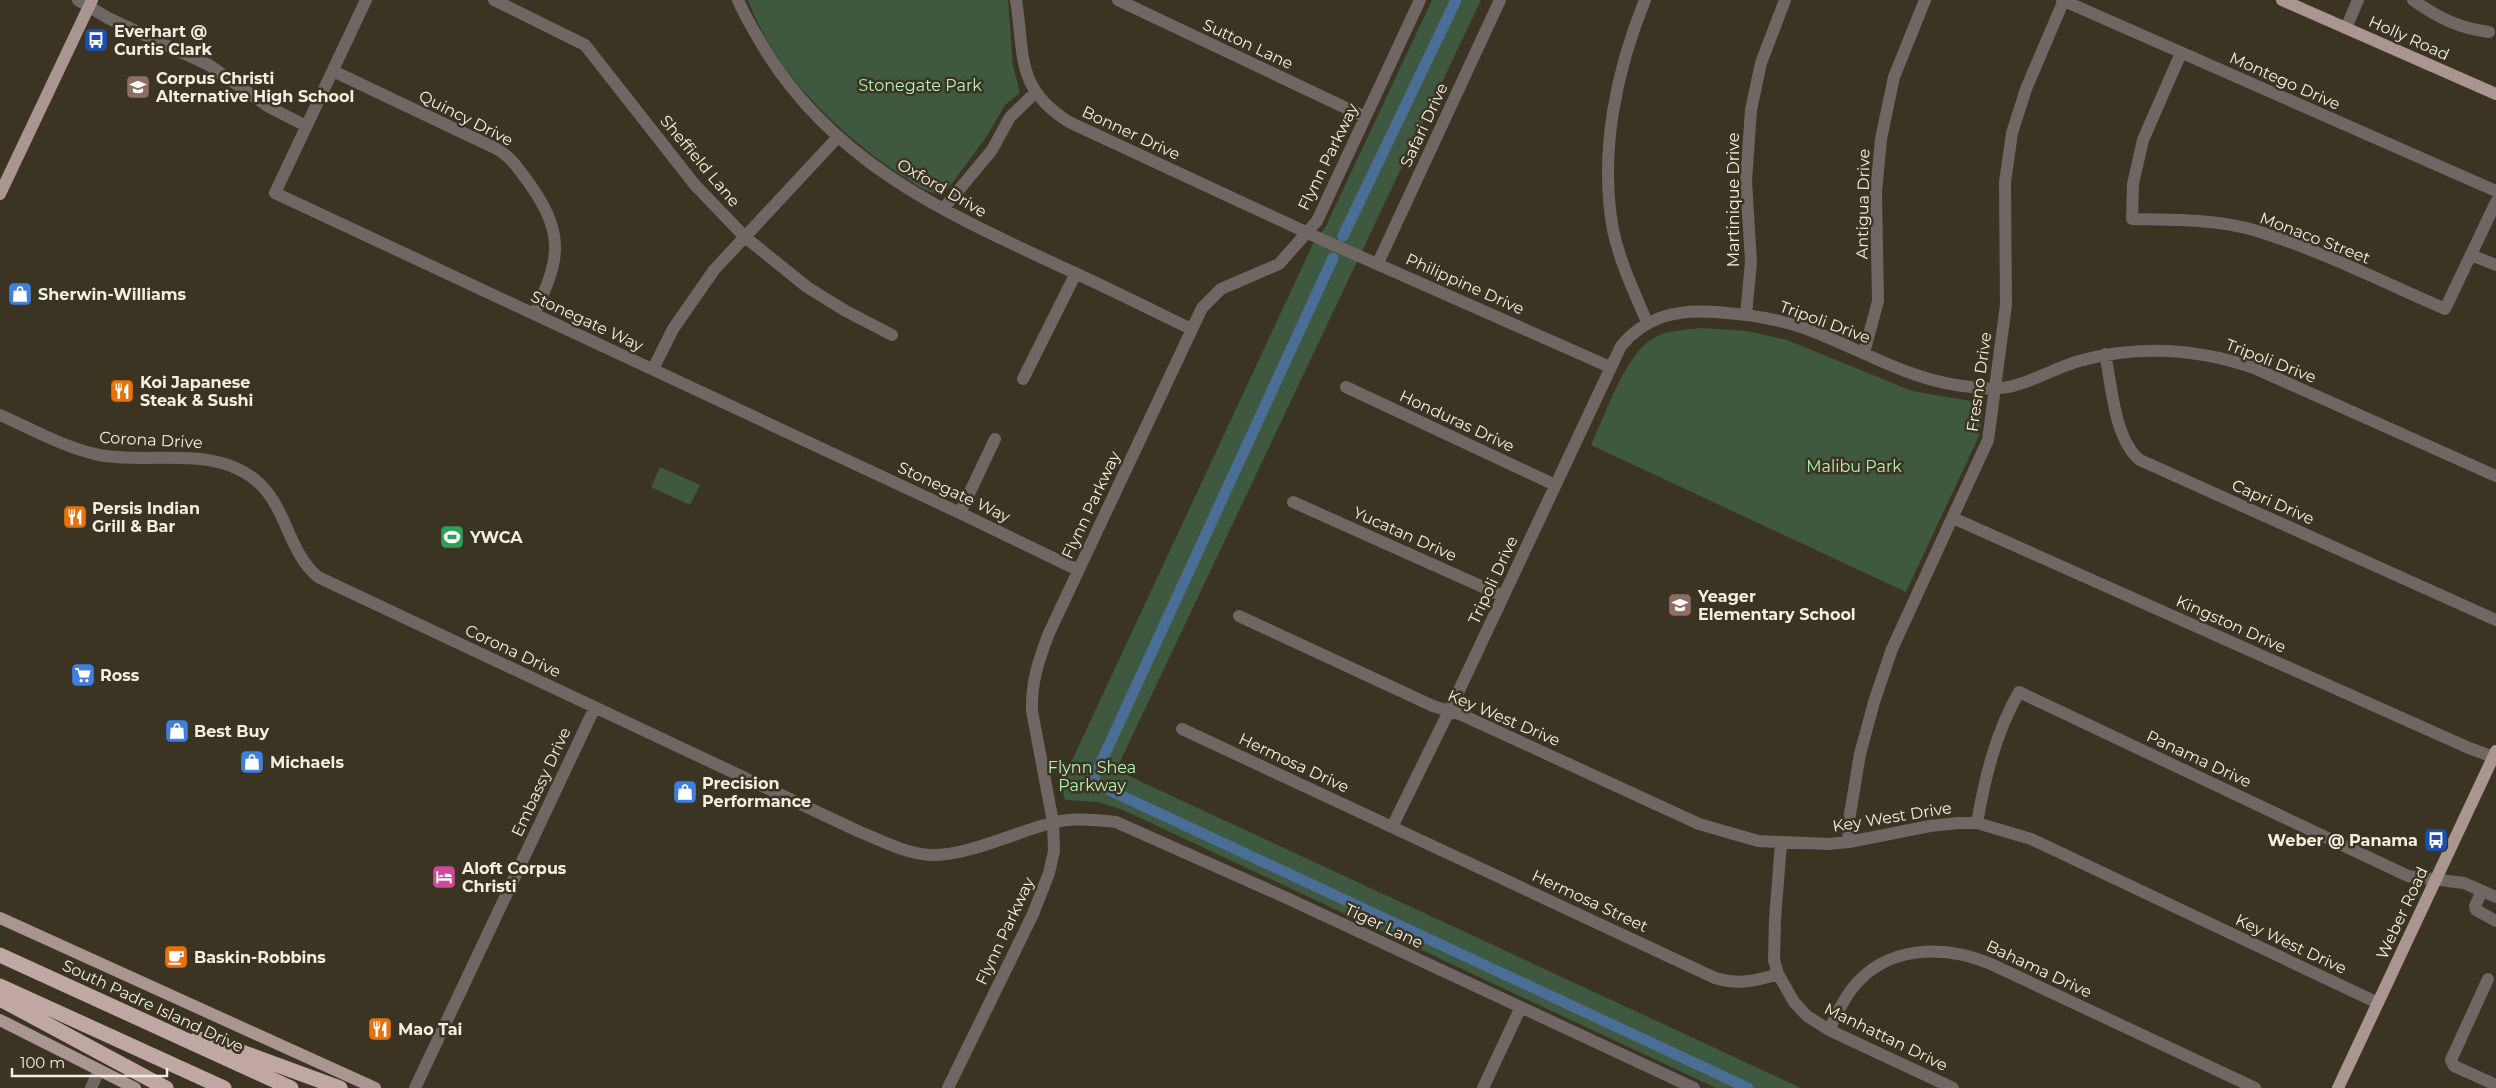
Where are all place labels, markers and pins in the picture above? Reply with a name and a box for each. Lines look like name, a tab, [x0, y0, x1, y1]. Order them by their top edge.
place label: Everhart @ Curtis Clark	[114, 22, 212, 59]
bus stop icon: Everhart @ Curtis Clark	[83, 27, 109, 53]
place label: Corpus Christi Alternative High School	[155, 69, 354, 106]
school or university icon: Corpus Christi Alternative High School	[125, 74, 151, 100]
shop icon: Sherwin-Williams	[7, 281, 33, 307]
place label: Sherwin-Williams	[38, 285, 187, 304]
place label: Koi Japanese Steak & Sushi	[140, 373, 253, 410]
restaurant icon: Koi Japanese Steak & Sushi	[109, 378, 135, 404]
place label: Persis Indian Grill & Bar	[92, 499, 200, 536]
restaurant icon: Persis Indian Grill & Bar	[62, 504, 88, 530]
sports icon: YWCA	[439, 524, 465, 550]
place label: YWCA	[469, 528, 523, 547]
place label: Yeager Elementary School	[1697, 587, 1856, 624]
school or university icon: Yeager Elementary School	[1667, 592, 1693, 618]
supermarket icon: Ross	[70, 662, 96, 688]
place label: Ross	[100, 666, 140, 685]
shop icon: Best Buy	[164, 718, 190, 744]
place label: Best Buy	[194, 722, 270, 741]
shop icon: Michaels	[239, 749, 265, 775]
place label: Michaels	[270, 753, 344, 772]
place label: Precision Performance	[702, 774, 811, 811]
shop icon: Precision Performance	[672, 779, 698, 805]
bus stop icon: Weber @ Panama	[2423, 827, 2449, 853]
place label: Weber @ Panama	[2268, 831, 2418, 850]
place label: Aloft Corpus Christi	[461, 859, 567, 896]
hotel icon: Aloft Corpus Christi	[431, 864, 457, 890]
cafe icon: Baskin-Robbins	[163, 944, 189, 970]
place label: Baskin-Robbins	[194, 948, 326, 967]
restaurant icon: Mao Tai	[367, 1016, 393, 1042]
place label: Mao Tai	[398, 1020, 462, 1039]

